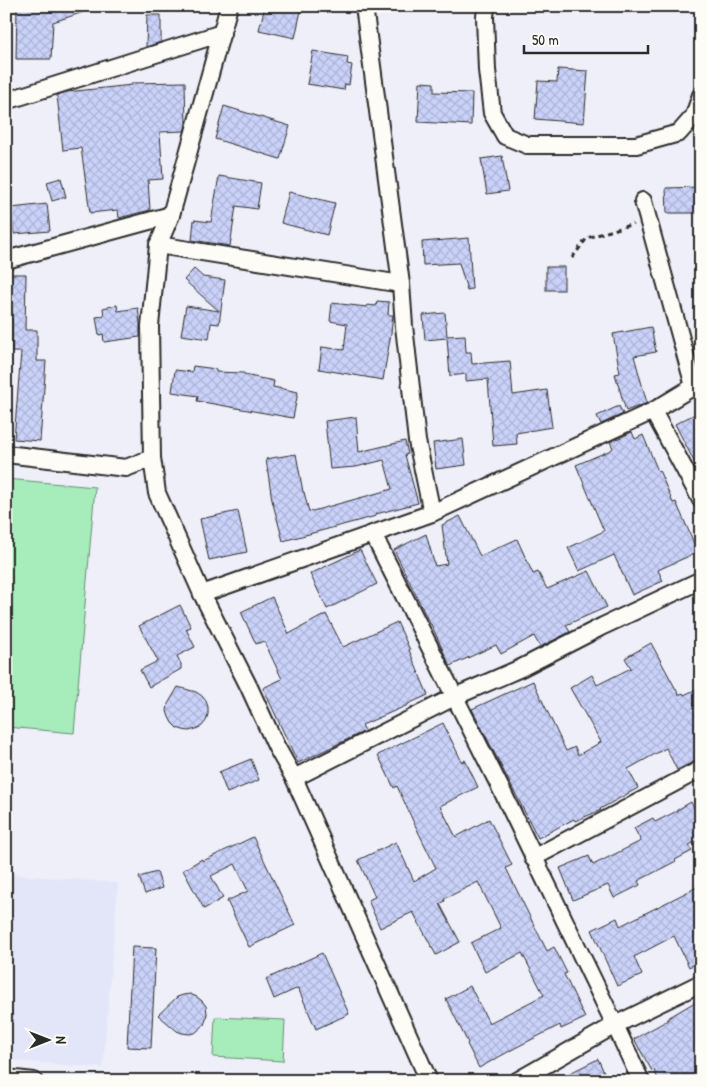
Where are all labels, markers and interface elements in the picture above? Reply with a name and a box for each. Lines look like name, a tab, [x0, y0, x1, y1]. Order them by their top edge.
scale bar	[524, 22, 648, 54]
text: 50 m	[532, 29, 559, 50]
north arrow	[22, 1014, 72, 1064]
text: N	[52, 1036, 71, 1044]

